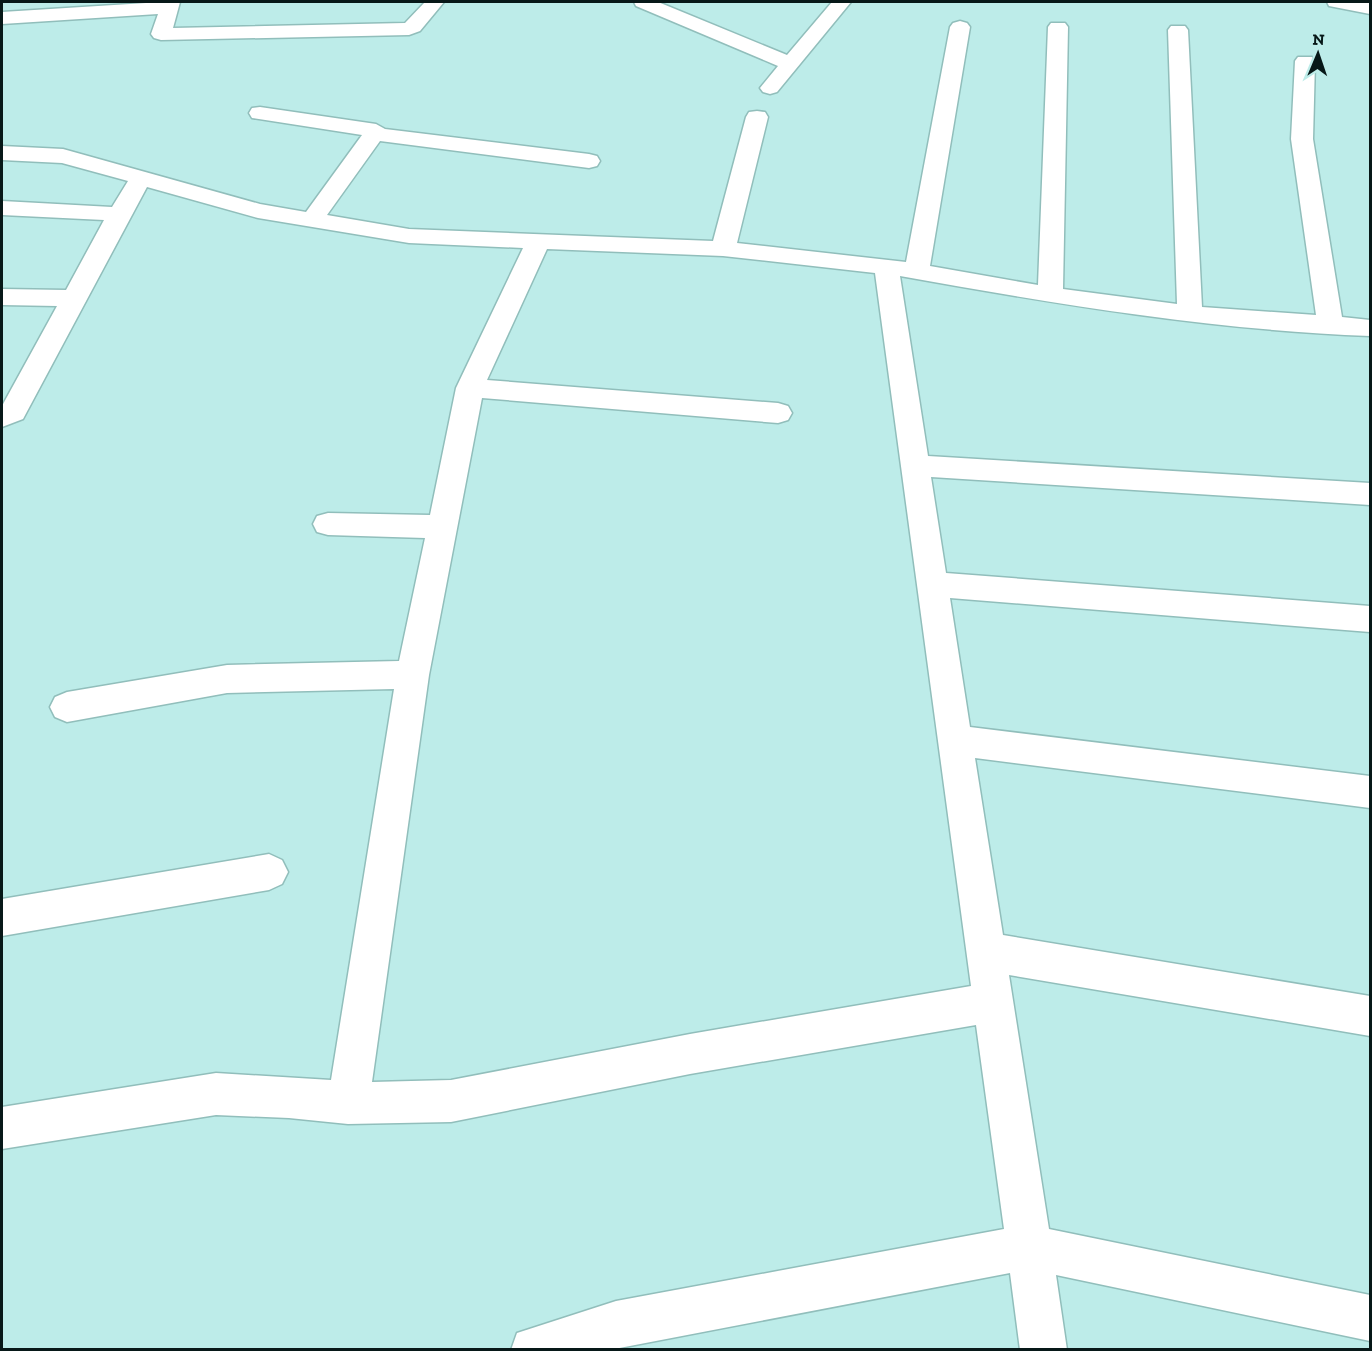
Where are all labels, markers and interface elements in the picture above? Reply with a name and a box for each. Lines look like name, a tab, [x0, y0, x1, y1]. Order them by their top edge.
north arrow	[1288, 24, 1348, 84]
text: N	[1312, 30, 1325, 49]

